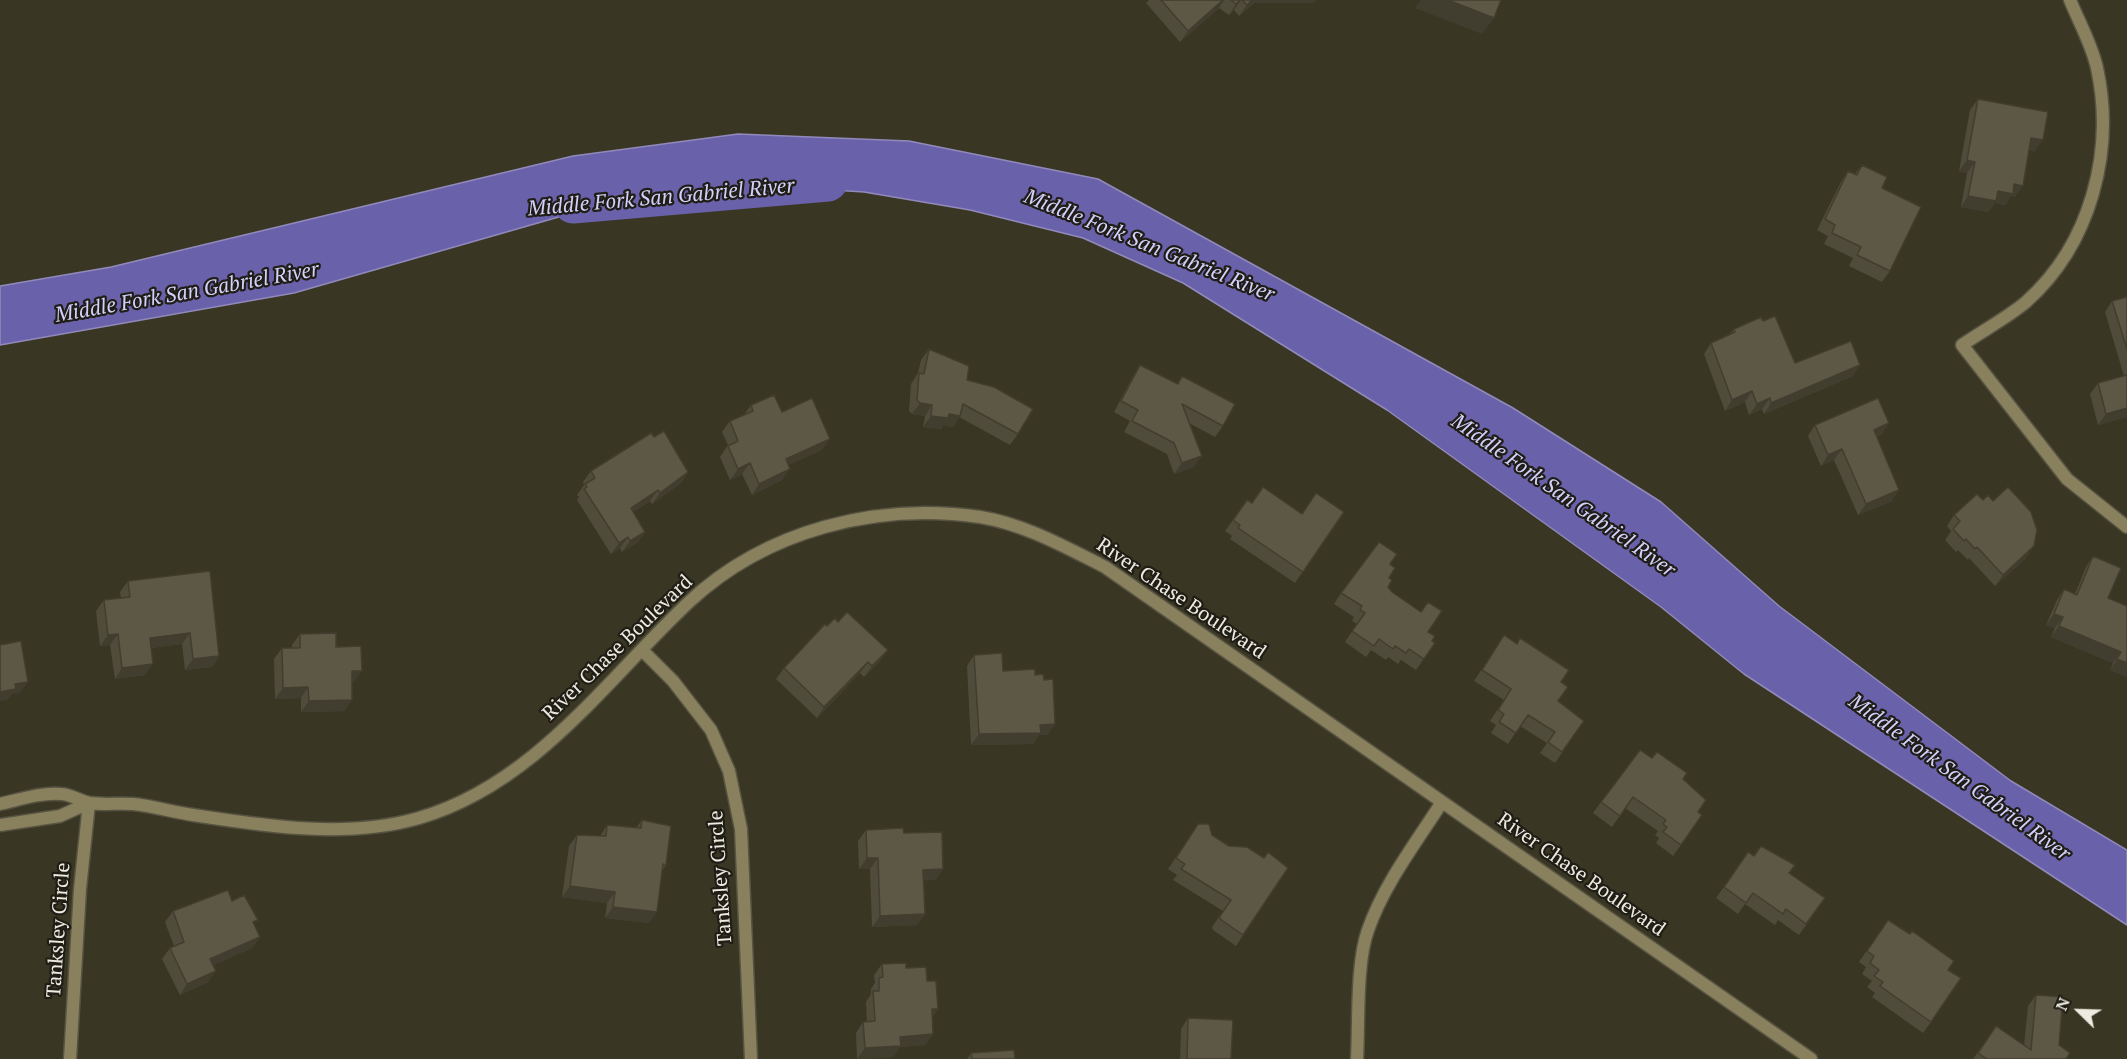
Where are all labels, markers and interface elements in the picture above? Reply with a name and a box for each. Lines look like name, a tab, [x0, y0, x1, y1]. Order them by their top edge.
water label: Middle Fork San Gabriel River	[527, 174, 795, 222]
water label: Middle Fork San Gabriel River	[1020, 184, 1278, 308]
water label: Middle Fork San Gabriel River	[53, 257, 321, 329]
water label: Middle Fork San Gabriel River	[1446, 409, 1680, 583]
street label: River Chase Boulevard	[1092, 533, 1270, 665]
street label: River Chase Boulevard	[538, 570, 698, 726]
water label: Middle Fork San Gabriel River	[1843, 689, 2075, 867]
street label: River Chase Boulevard	[1493, 808, 1669, 942]
street label: Tanksley Circle	[704, 810, 738, 946]
street label: Tanksley Circle	[42, 862, 76, 998]
north arrow	[2049, 981, 2109, 1041]
text: N	[2050, 994, 2075, 1014]

